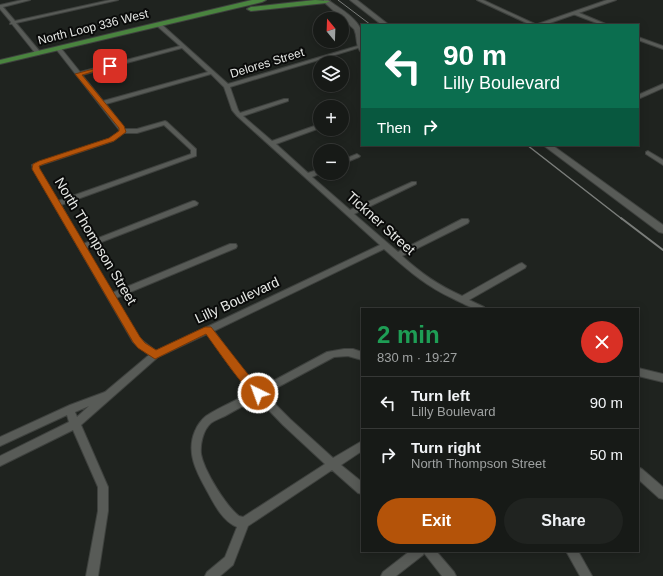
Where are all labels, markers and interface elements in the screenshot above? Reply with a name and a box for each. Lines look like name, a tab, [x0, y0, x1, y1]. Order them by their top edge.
street label: North Loop 336 West	[36, 6, 150, 47]
north arrow	[313, 12, 349, 48]
map controls	[313, 12, 349, 180]
icon: left	[377, 40, 429, 92]
text: 90 m	[443, 40, 507, 71]
street label: Delores Street	[228, 45, 306, 81]
pin	[93, 49, 127, 83]
icon: arrive	[99, 55, 121, 77]
button: layers	[313, 56, 349, 92]
text: Lilly Boulevard	[443, 73, 560, 93]
button: +	[313, 100, 349, 136]
icon: right	[419, 116, 441, 138]
text: Then	[377, 119, 411, 136]
button: −	[313, 144, 349, 180]
street label: North Thompson Street	[52, 175, 140, 307]
street label: Tickner Street	[343, 188, 419, 258]
street label: Lilly Boulevard	[192, 274, 282, 326]
text: 2 min	[377, 321, 440, 348]
button: close	[581, 321, 623, 363]
text: 830 m · 19:27	[377, 350, 457, 365]
position arrow	[237, 372, 279, 414]
text: Turn left	[411, 387, 470, 404]
icon: left	[377, 392, 399, 414]
text: 90 m	[590, 394, 623, 411]
text: Lilly Boulevard	[411, 404, 496, 419]
text: Turn right	[411, 439, 481, 456]
icon: right	[377, 444, 399, 466]
text: 50 m	[590, 446, 623, 463]
text: North Thompson Street	[411, 456, 546, 471]
button: Exit	[377, 498, 496, 544]
button: Share	[504, 498, 623, 544]

